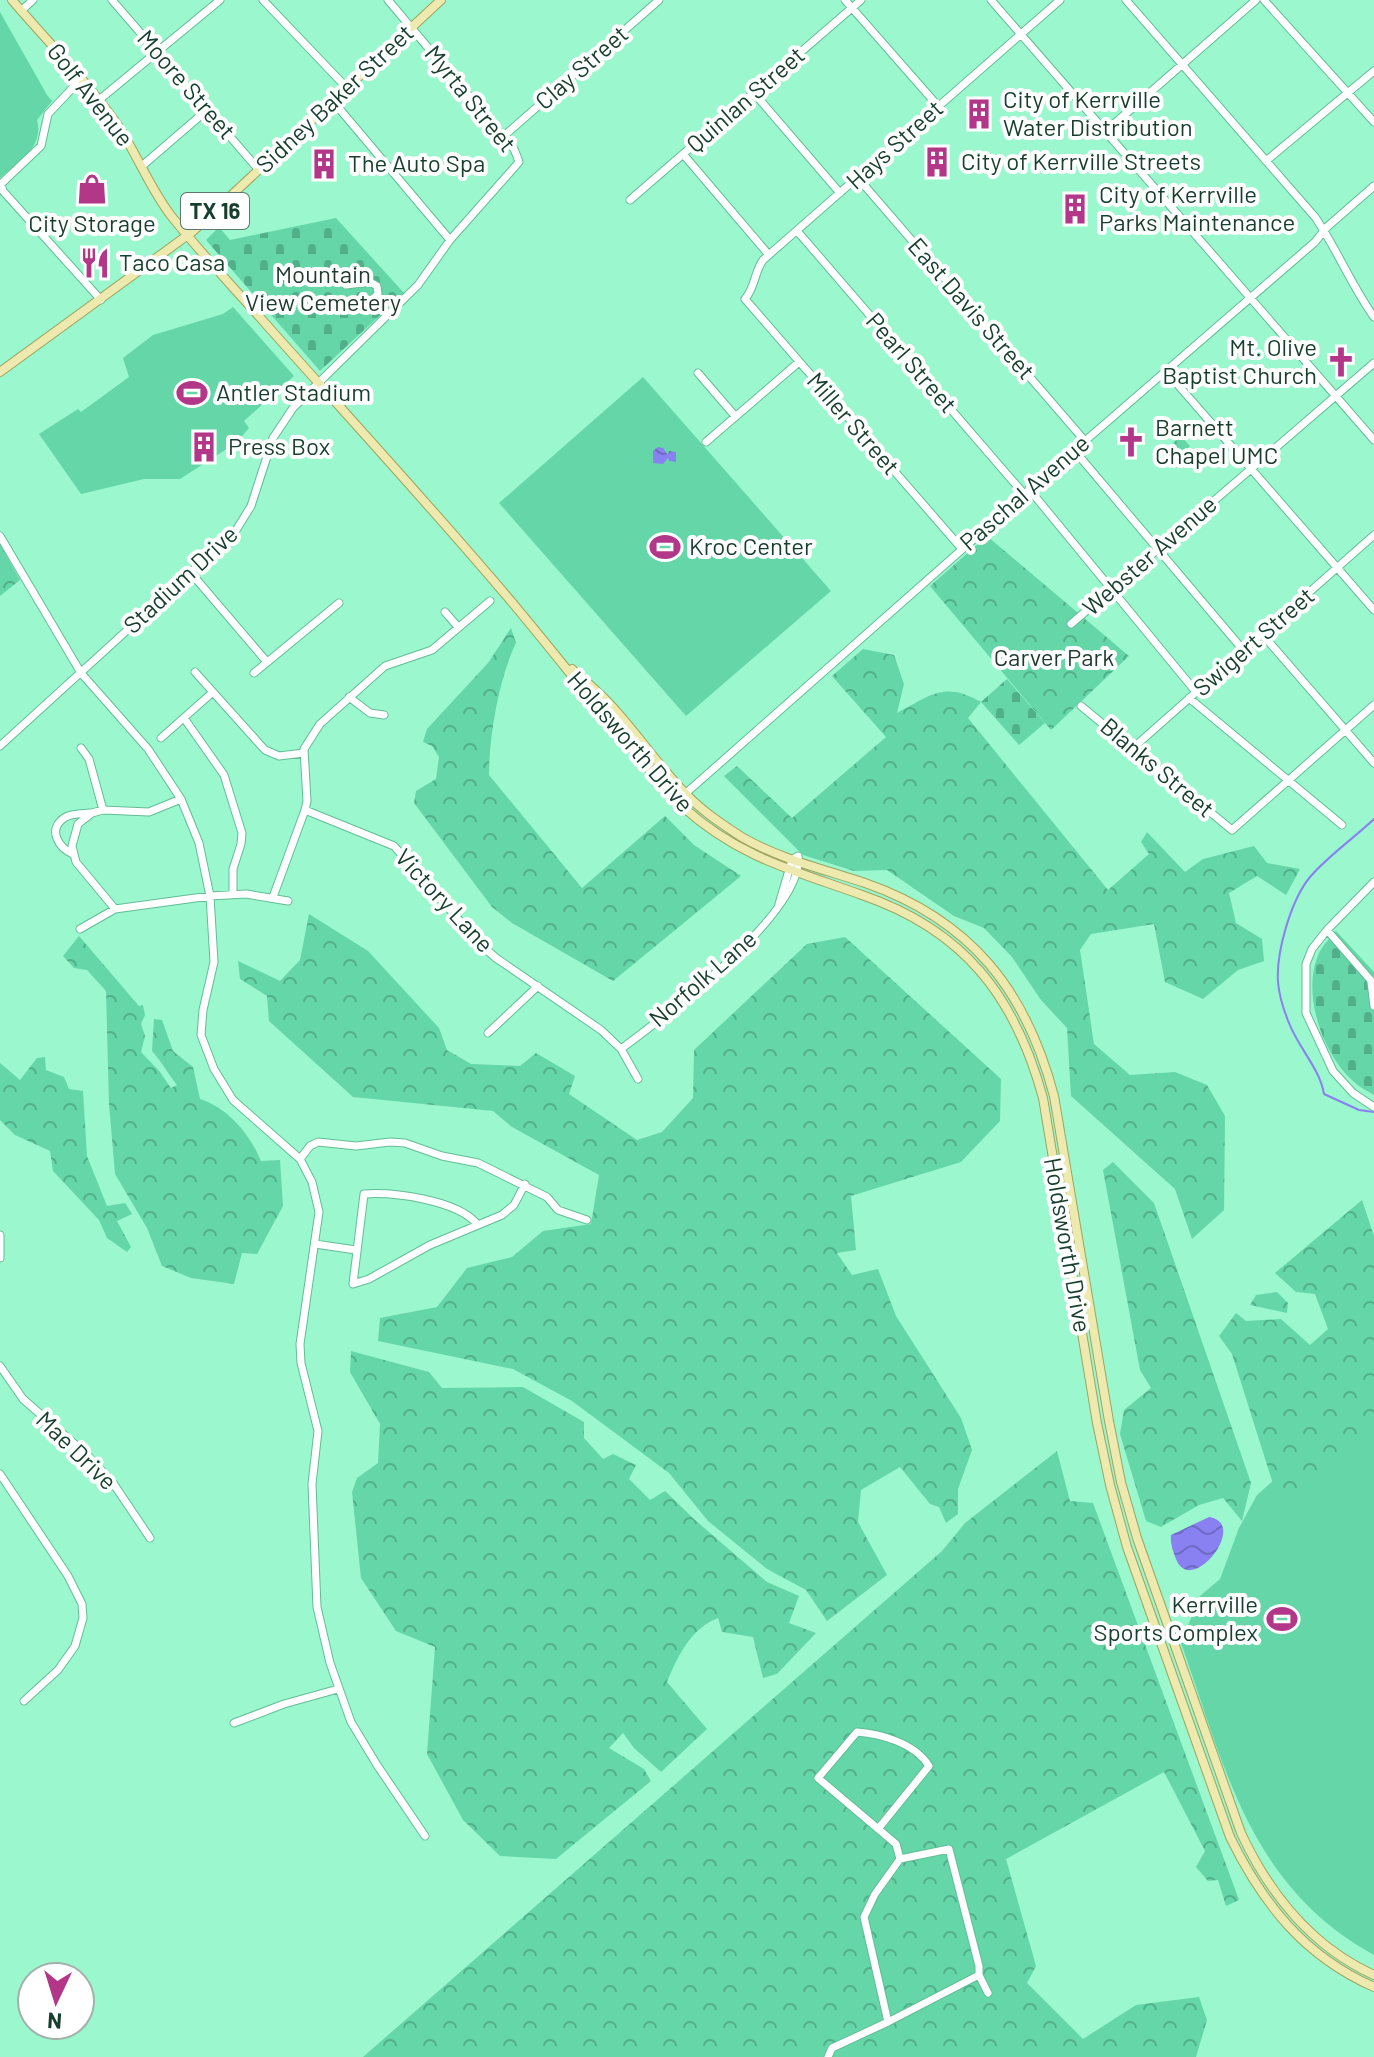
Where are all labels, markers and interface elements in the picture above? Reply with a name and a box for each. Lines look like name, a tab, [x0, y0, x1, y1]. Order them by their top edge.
street label: Sidney Baker Street	[249, 17, 419, 178]
street label: Clay Street	[529, 19, 633, 115]
street label: Moore Street	[132, 24, 242, 144]
street label: Golf Avenue	[42, 37, 140, 151]
street label: Myrta Street	[419, 39, 523, 157]
street label: Quinlan Street	[680, 40, 810, 158]
place label: City of Kerrville Water Distribution	[1003, 84, 1193, 141]
street label: Hays Street	[840, 93, 948, 195]
building icon: City of Kerrville Water Distribution	[962, 97, 996, 131]
building icon: City of Kerrville Streets	[920, 145, 954, 179]
place label: City of Kerrville Streets	[961, 146, 1201, 175]
building icon: The Auto Spa	[307, 147, 341, 181]
place label: The Auto Spa	[348, 148, 485, 177]
shop icon: City Storage	[75, 172, 109, 206]
place label: City of Kerrville Parks Maintenance	[1099, 179, 1295, 236]
building icon: City of Kerrville Parks Maintenance	[1058, 192, 1092, 226]
road number: TX 16	[181, 193, 249, 229]
place label: City Storage	[28, 208, 156, 237]
street label: East Davis Street	[903, 231, 1041, 385]
restaurant icon: Taco Casa	[78, 246, 112, 280]
place label: Taco Casa	[119, 247, 225, 276]
park label: Mountain View Cemetery	[245, 259, 401, 316]
street label: Pearl Street	[861, 306, 964, 418]
place label: Mt. Olive Baptist Church	[1162, 332, 1317, 389]
church icon: Mt. Olive Baptist Church	[1324, 345, 1358, 379]
street label: Miller Street	[802, 366, 906, 480]
sports icon: Antler Stadium	[175, 376, 209, 410]
place label: Antler Stadium	[216, 377, 371, 406]
place label: Barnett Chapel UMC	[1155, 412, 1278, 469]
church icon: Barnett Chapel UMC	[1114, 425, 1148, 459]
street label: Paschal Avenue	[953, 428, 1095, 556]
building icon: Press Box	[187, 430, 221, 464]
place label: Press Box	[228, 431, 330, 460]
street label: Webster Avenue	[1076, 489, 1222, 621]
street label: Stadium Drive	[117, 519, 243, 639]
sports icon: Kroc Center	[648, 530, 682, 564]
place label: Kroc Center	[689, 531, 813, 560]
street label: Swigert Street	[1186, 580, 1320, 701]
park label: Carver Park	[994, 642, 1114, 671]
street label: Holdsworth Drive	[562, 665, 700, 817]
street label: Blanks Street	[1095, 711, 1221, 823]
street label: Victory Lane	[390, 842, 500, 958]
street label: Norfolk Lane	[642, 923, 762, 1032]
street label: Holdsworth Drive	[1039, 1155, 1098, 1335]
street label: Mae Drive	[31, 1405, 123, 1495]
place label: Kerrville Sports Complex	[1094, 1589, 1258, 1646]
sports icon: Kerrville Sports Complex	[1265, 1602, 1299, 1636]
north arrow	[16, 1961, 96, 2041]
text: N	[46, 2008, 63, 2035]

